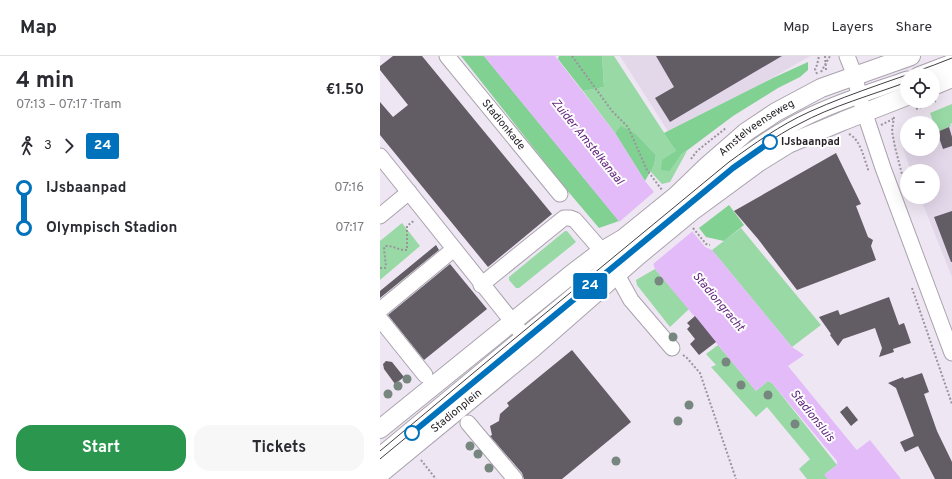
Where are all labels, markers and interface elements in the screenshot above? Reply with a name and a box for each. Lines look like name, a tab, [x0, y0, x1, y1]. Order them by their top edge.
text: Map	[20, 16, 57, 40]
text: Map	[783, 19, 809, 36]
text: Layers	[831, 19, 873, 36]
text: Share	[895, 19, 932, 36]
text: 4 min	[16, 68, 74, 95]
map controls	[900, 68, 940, 204]
button: locate	[900, 68, 940, 108]
text: €1.50	[326, 81, 364, 100]
water label: Zuider Amstelkanaal	[547, 96, 627, 189]
street label: Amstelveenseweg	[716, 96, 797, 159]
text: 07:13 – 07:17 · Tram	[16, 97, 122, 113]
street label: Stadionkade	[479, 97, 528, 153]
button: +	[900, 116, 940, 156]
marker: IJsbaanpad	[762, 134, 778, 150]
icon: walk	[16, 135, 38, 157]
icon: forward	[58, 135, 80, 157]
place label: IJsbaanpad	[781, 135, 840, 149]
text: 24	[94, 137, 111, 154]
text: 3	[44, 138, 52, 154]
button: −	[900, 164, 940, 204]
text: IJsbaanpad	[46, 179, 126, 198]
text: 07:16	[334, 180, 364, 196]
text: Olympisch Stadion	[46, 219, 177, 238]
text: 07:17	[335, 220, 364, 236]
water label: Stadiongracht	[688, 269, 748, 336]
line badge: 24	[572, 273, 608, 299]
text: 24	[581, 277, 599, 294]
street label: Stadionplein	[428, 386, 485, 436]
water label: Stadionsluis	[786, 387, 838, 446]
button: Start	[16, 425, 186, 471]
button: Tickets	[194, 425, 364, 471]
unlabelled marker	[404, 425, 420, 441]

